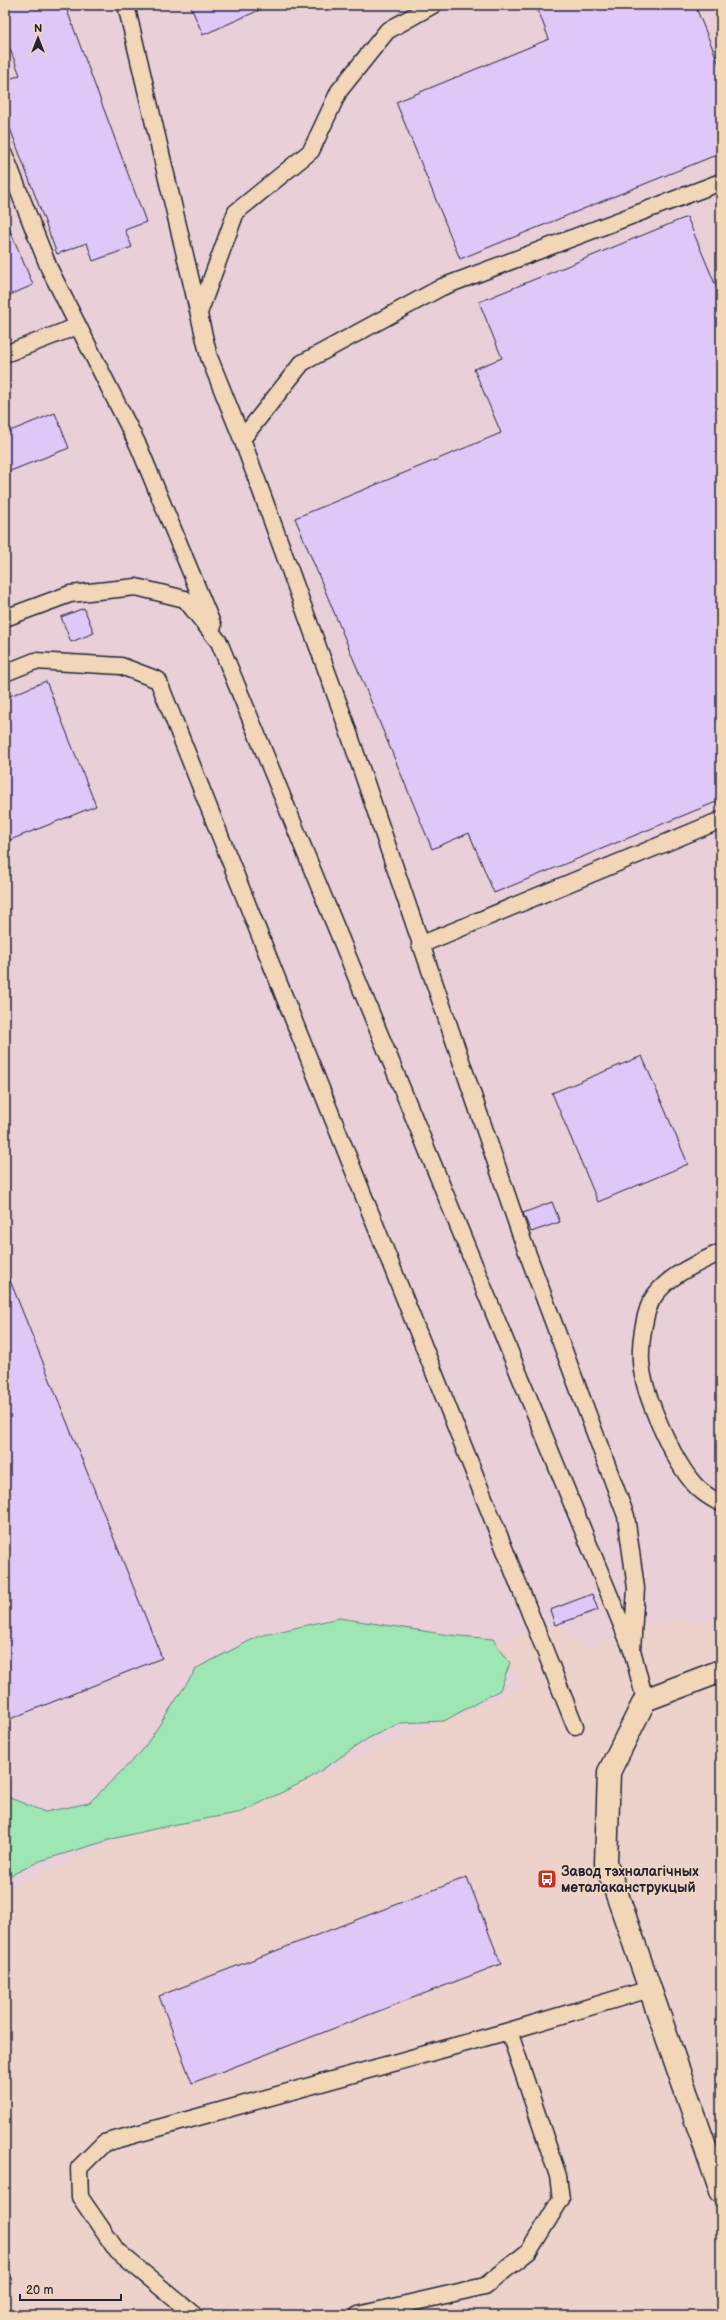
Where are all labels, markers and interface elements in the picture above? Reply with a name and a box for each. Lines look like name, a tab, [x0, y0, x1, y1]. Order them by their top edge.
north arrow	[18, 18, 58, 58]
text: N	[34, 22, 42, 35]
place label: Завод тэхналагічных металаканструкцый	[561, 1863, 699, 1896]
bus stop icon: Завод тэхналагічных металаканструкцый	[536, 1868, 558, 1890]
scale bar	[20, 2276, 121, 2302]
text: 20 m	[26, 2283, 53, 2298]

